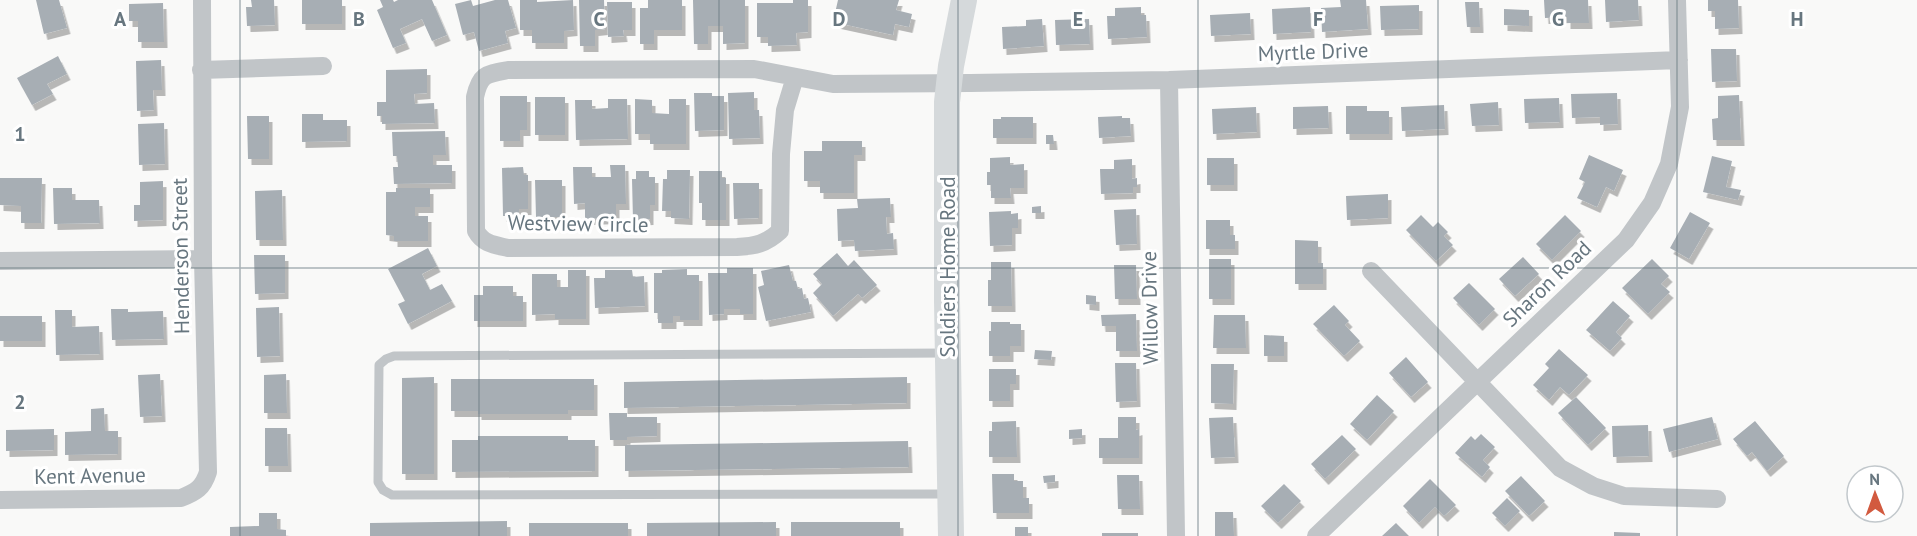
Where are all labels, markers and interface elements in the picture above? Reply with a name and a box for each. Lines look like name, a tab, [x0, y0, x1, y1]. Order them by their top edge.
text: A	[114, 6, 127, 32]
text: B	[353, 6, 365, 32]
text: C	[593, 6, 605, 32]
text: D	[833, 6, 846, 32]
text: E	[1073, 6, 1083, 32]
text: F	[1313, 6, 1323, 32]
text: G	[1552, 6, 1564, 32]
text: H	[1790, 6, 1804, 32]
street label: Myrtle Drive	[1257, 36, 1369, 67]
text: 1	[14, 121, 26, 147]
street label: Soldiers Home Road	[934, 177, 961, 357]
street label: Henderson Street	[166, 178, 195, 334]
street label: Westview Circle	[507, 209, 649, 238]
street label: Sharon Road	[1497, 235, 1597, 333]
street label: Willow Drive	[1135, 251, 1164, 365]
text: 2	[14, 389, 26, 415]
street label: Kent Avenue	[34, 461, 146, 490]
north arrow	[1845, 464, 1905, 524]
text: N	[1869, 469, 1880, 489]

